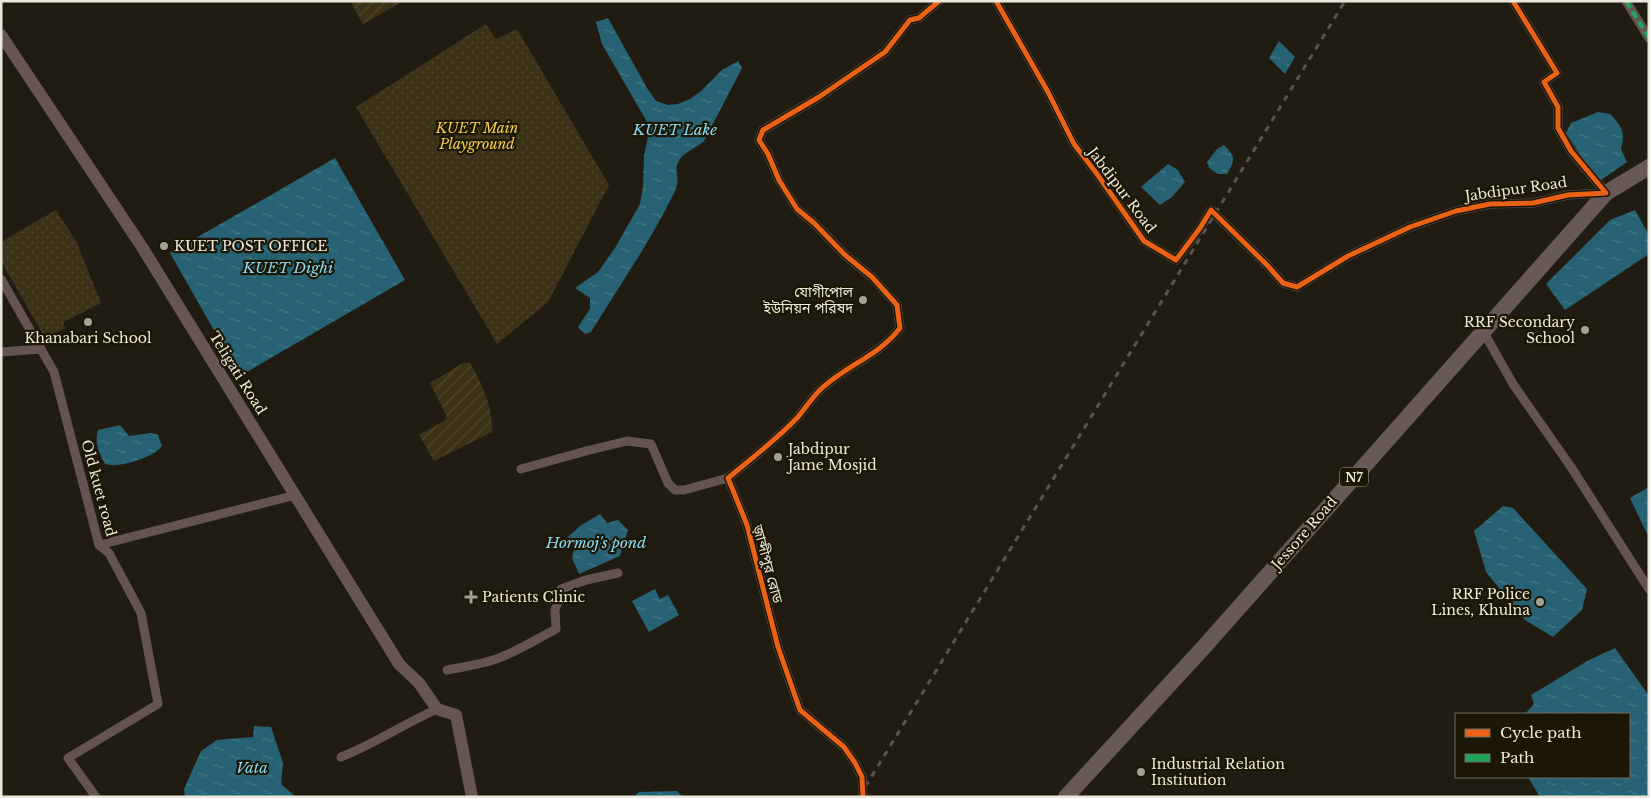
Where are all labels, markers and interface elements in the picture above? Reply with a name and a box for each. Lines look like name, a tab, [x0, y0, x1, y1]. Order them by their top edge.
park label: KUET Main Playground	[435, 119, 519, 153]
water label: KUET Lake	[632, 120, 717, 139]
street label: Jabdipur Road	[1083, 142, 1160, 237]
street label: Jabdipur Road	[1462, 173, 1569, 205]
place label: KUET POST OFFICE	[174, 237, 327, 255]
marker: KUET POST OFFICE	[158, 240, 170, 252]
water label: KUET Dighi	[242, 258, 334, 277]
place label: যোগীপোল ইউনিয়ন পরিষদ	[763, 283, 854, 317]
marker: যোগীপোল ইউনিয়ন পরিষদ	[857, 294, 869, 306]
place label: RRF Secondary School	[1464, 313, 1575, 347]
marker: Khanabari School	[82, 316, 94, 328]
marker: RRF Secondary School	[1579, 324, 1591, 336]
street label: Teligati Road	[205, 328, 271, 418]
place label: Khanabari School	[24, 329, 152, 347]
street label: Old kuet road	[77, 438, 121, 539]
place label: Jabdipur Jame Mosjid	[786, 440, 877, 474]
marker: Jabdipur Jame Mosjid	[772, 451, 784, 463]
road number: N7	[1340, 468, 1368, 487]
street label: Jessore Road	[1266, 492, 1341, 575]
street label: জ়াব্দীপুর রোড	[749, 522, 787, 606]
water label: Hormoj's pond	[545, 533, 646, 552]
place label: RRF Police Lines, Khulna	[1431, 585, 1530, 619]
place label: Patients Clinic	[482, 588, 586, 606]
marker: Patients Clinic	[464, 590, 478, 604]
marker: RRF Police Lines, Khulna	[1534, 596, 1546, 608]
legend	[1455, 713, 1630, 778]
text: Cycle path	[1500, 723, 1582, 742]
text: Path	[1500, 748, 1534, 767]
place label: Industrial Relation Institution	[1151, 755, 1285, 789]
water label: Vata	[236, 758, 268, 777]
marker: Industrial Relation Institution	[1135, 766, 1147, 778]

